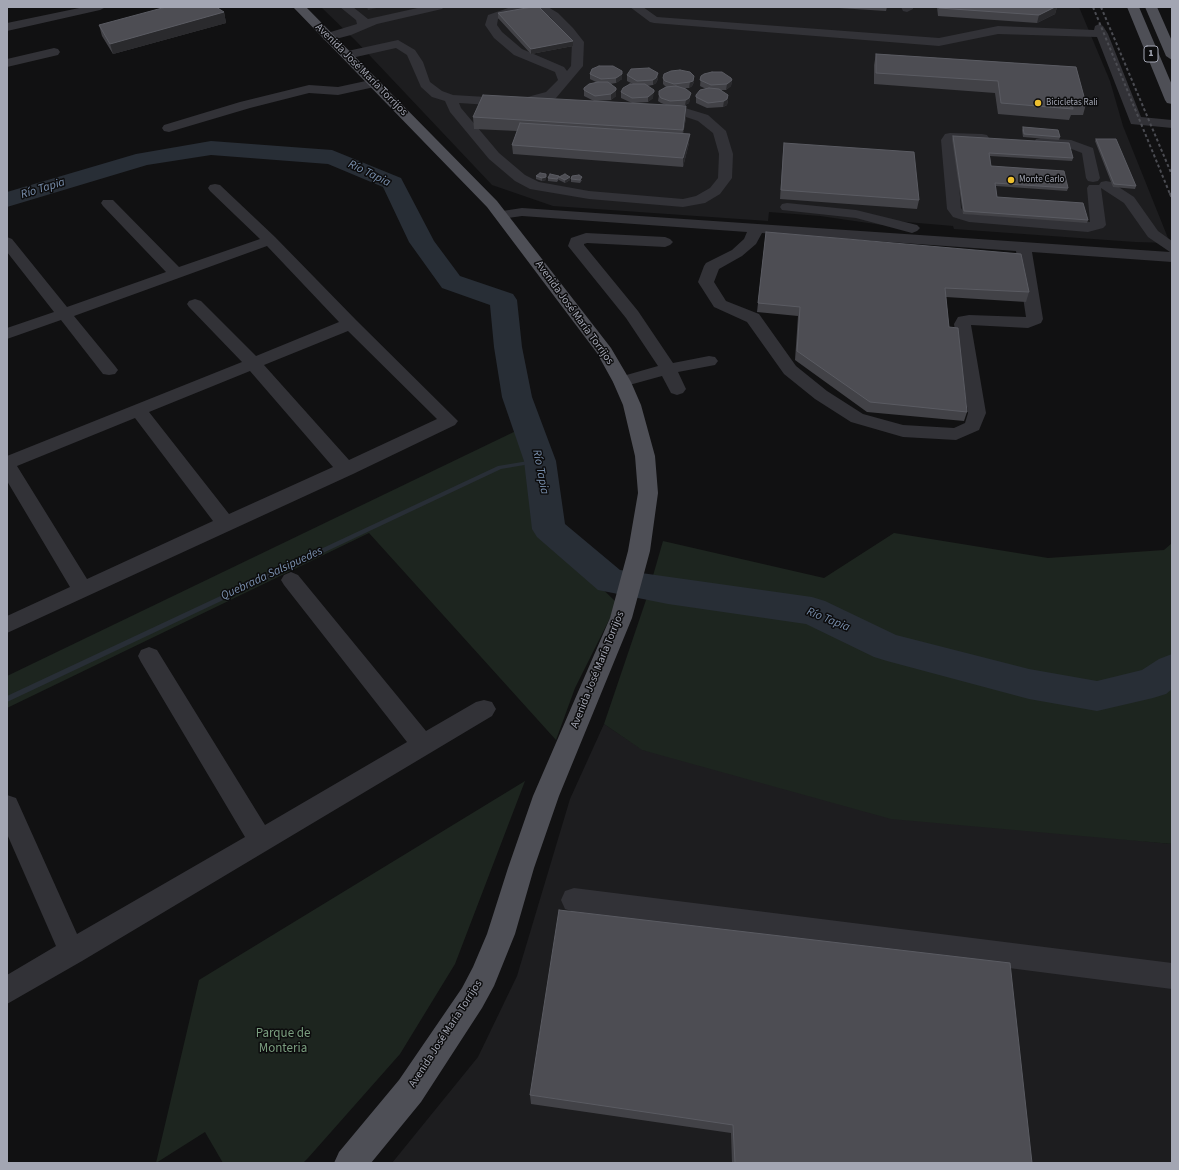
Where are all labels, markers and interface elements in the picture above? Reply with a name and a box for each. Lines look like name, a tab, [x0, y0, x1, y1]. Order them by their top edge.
street label: Avenida José María Torrijos	[312, 21, 410, 119]
road number: 1	[1144, 46, 1158, 62]
marker: Bicicletas Rali	[1033, 98, 1043, 108]
place label: Bicicletas Rali	[1046, 98, 1098, 108]
water label: Río Tapia	[345, 158, 393, 190]
water label: Río Tapia	[19, 175, 67, 203]
marker: Monte Carlo	[1006, 175, 1016, 185]
place label: Monte Carlo	[1019, 175, 1064, 185]
street label: Avenida José María Torrijos	[532, 259, 616, 367]
water label: Río Tapia	[529, 448, 551, 496]
water label: Quebrada Salsipuedes	[219, 544, 325, 604]
water label: Río Tapia	[804, 605, 852, 635]
street label: Avenida José María Torrijos	[568, 610, 628, 730]
street label: Avenida José María Torrijos	[406, 978, 486, 1090]
park label: Parque de Monteria	[256, 1026, 310, 1057]

